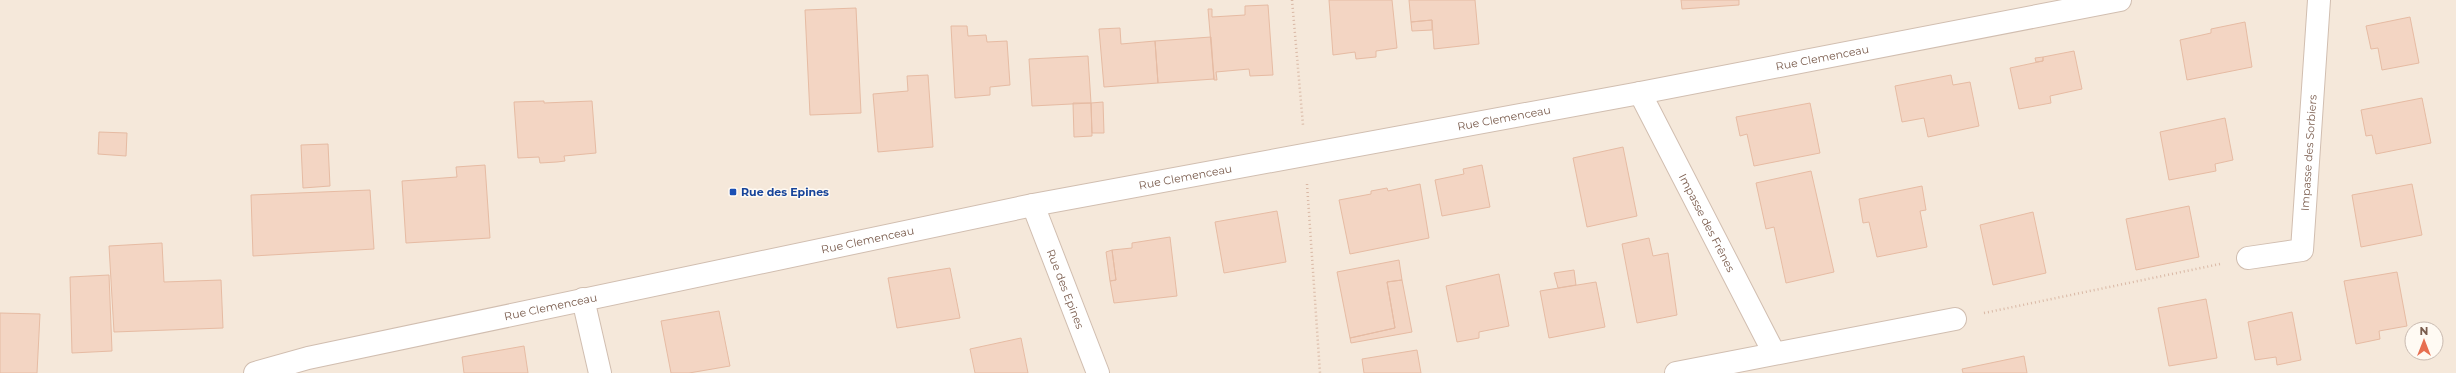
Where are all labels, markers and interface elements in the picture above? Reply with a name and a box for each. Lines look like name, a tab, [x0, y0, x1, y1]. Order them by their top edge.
street label: Rue Clemenceau	[1775, 42, 1870, 74]
street label: Impasse des Sorbiers	[2298, 94, 2320, 211]
street label: Rue Clemenceau	[1456, 103, 1552, 134]
street label: Rue Clemenceau	[1138, 161, 1233, 192]
street label: Impasse des Frênes	[1676, 171, 1738, 275]
place label: Rue des Epines	[741, 185, 829, 199]
marker: Rue des Epines	[728, 187, 738, 197]
street label: Rue Clemenceau	[820, 223, 915, 257]
street label: Rue des Epines	[1044, 247, 1087, 331]
street label: Rue Clemenceau	[503, 290, 598, 323]
north arrow	[2404, 321, 2444, 361]
text: N	[2420, 324, 2428, 338]

